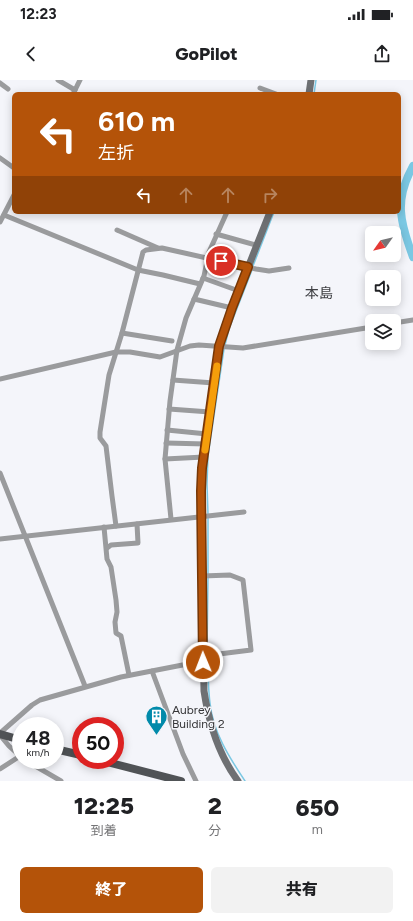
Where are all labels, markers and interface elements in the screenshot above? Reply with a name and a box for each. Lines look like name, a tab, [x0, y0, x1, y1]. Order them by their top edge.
text: 12:23	[20, 5, 57, 23]
icon: back	[20, 43, 42, 65]
text: GoPilot	[175, 43, 238, 65]
icon: share	[371, 43, 393, 65]
text: 610 m	[98, 104, 175, 138]
icon: left	[32, 108, 84, 160]
text: 左折	[98, 142, 134, 164]
icon: left	[133, 184, 155, 206]
icon: ahead	[175, 184, 197, 206]
icon: ahead	[217, 184, 239, 206]
icon: right	[259, 184, 281, 206]
north arrow	[365, 226, 401, 262]
map controls	[365, 226, 401, 350]
pin	[204, 244, 238, 278]
icon: arrive	[210, 250, 232, 272]
button: sound	[365, 270, 401, 306]
district label: 本島	[305, 285, 333, 302]
button: layers	[365, 314, 401, 350]
position arrow	[182, 641, 224, 683]
place label: Aubrey Building 2	[172, 703, 225, 731]
building icon: Aubrey Building 2	[143, 704, 169, 737]
speed limit sign: 50	[72, 717, 124, 769]
text: 48	[26, 726, 50, 750]
text: km/h	[27, 746, 49, 759]
text: 12:25	[74, 791, 134, 820]
text: 2	[208, 791, 222, 820]
text: 650	[296, 793, 339, 822]
text: m	[312, 822, 323, 837]
text: 到着	[91, 823, 117, 838]
text: 分	[208, 823, 221, 838]
button: 終了	[20, 867, 203, 913]
button: 共有	[211, 867, 393, 913]

